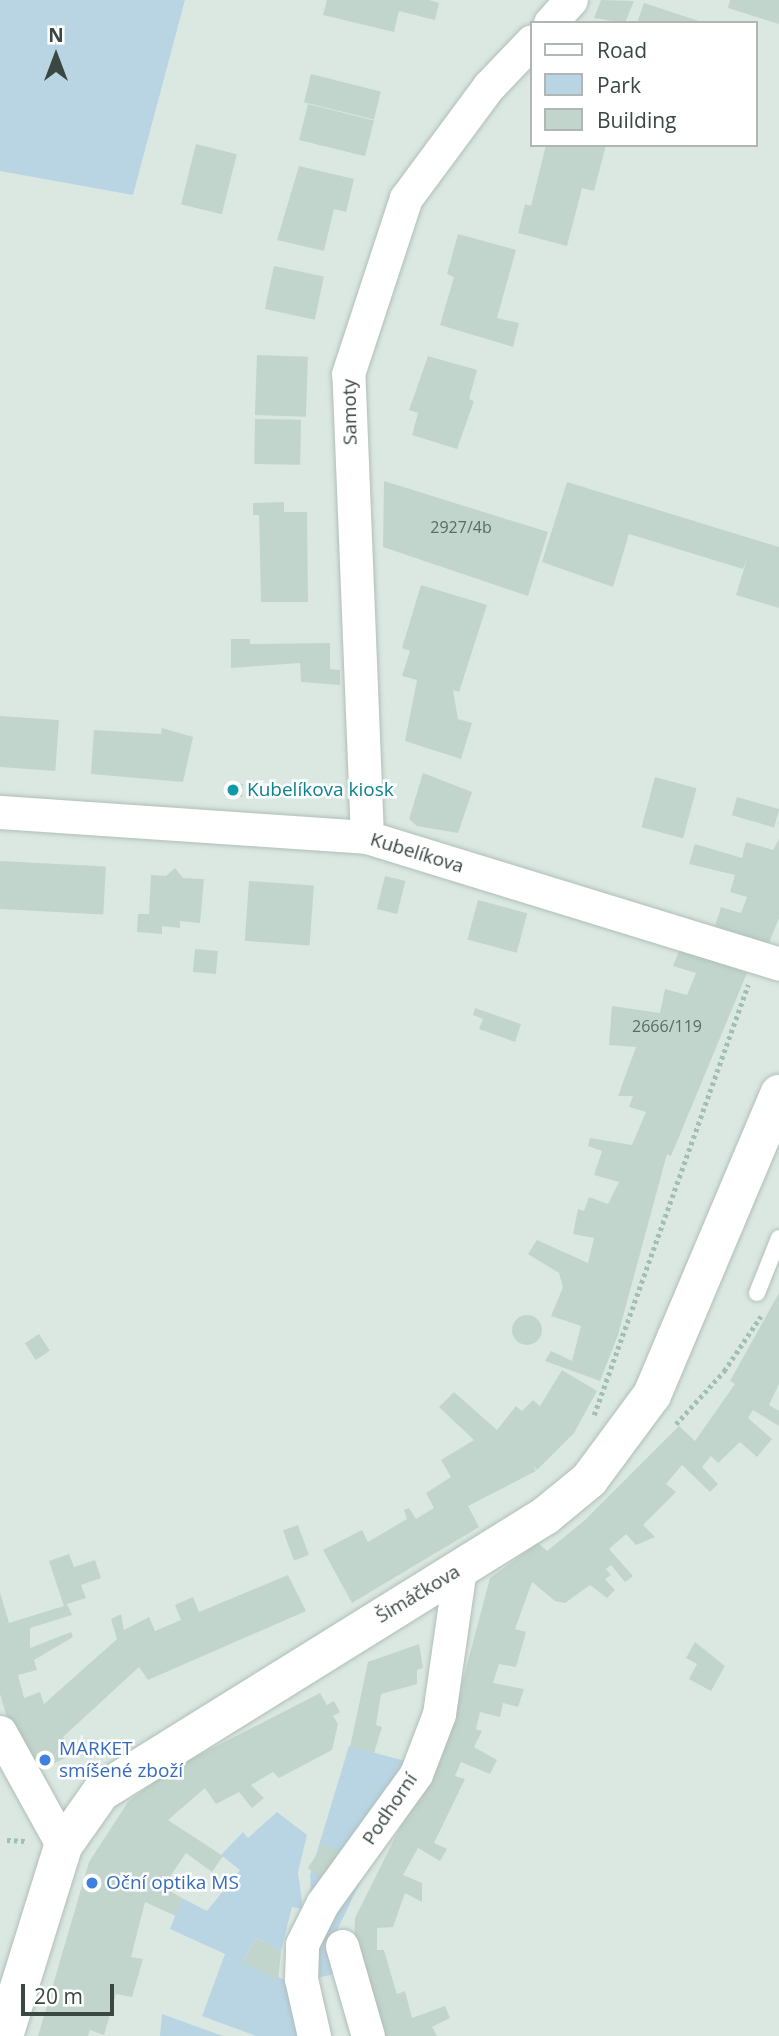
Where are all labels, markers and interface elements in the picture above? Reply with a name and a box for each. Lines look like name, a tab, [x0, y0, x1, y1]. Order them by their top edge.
north arrow	[21, 21, 91, 91]
legend	[530, 21, 758, 147]
text: N	[48, 22, 64, 48]
text: Road	[597, 36, 647, 64]
text: Park	[597, 71, 641, 99]
text: Building	[597, 106, 676, 134]
street label: Samoty	[338, 379, 362, 445]
house number: 2927/4b	[430, 517, 492, 537]
place label: Kubelíkova kiosk	[247, 779, 394, 801]
marker: Kubelíkova kiosk	[225, 782, 241, 798]
street label: Kubelíkova	[367, 828, 467, 878]
house number: 2666/119	[632, 1016, 702, 1036]
street label: Šimáčkova	[372, 1560, 464, 1628]
place label: MARKET smíšené zboží	[59, 1738, 183, 1782]
marker: MARKET smíšené zboží	[37, 1752, 53, 1768]
street label: Podhorní	[358, 1769, 422, 1849]
place label: Oční optika MS	[106, 1872, 239, 1894]
marker: Oční optika MS	[84, 1875, 100, 1891]
scale bar	[24, 1969, 117, 2013]
text: 20 m	[34, 1982, 83, 2010]

